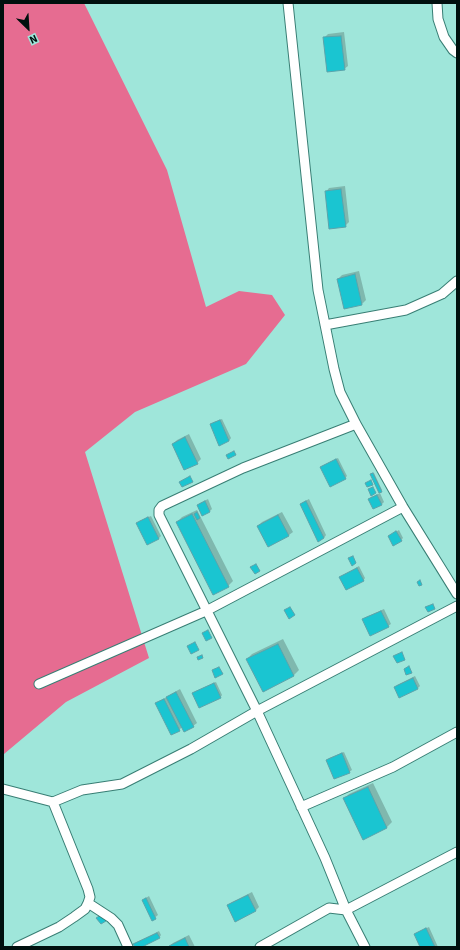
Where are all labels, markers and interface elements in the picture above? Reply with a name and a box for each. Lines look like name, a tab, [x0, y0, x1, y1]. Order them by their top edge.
north arrow	[8, 8, 48, 48]
text: N	[27, 31, 40, 48]

